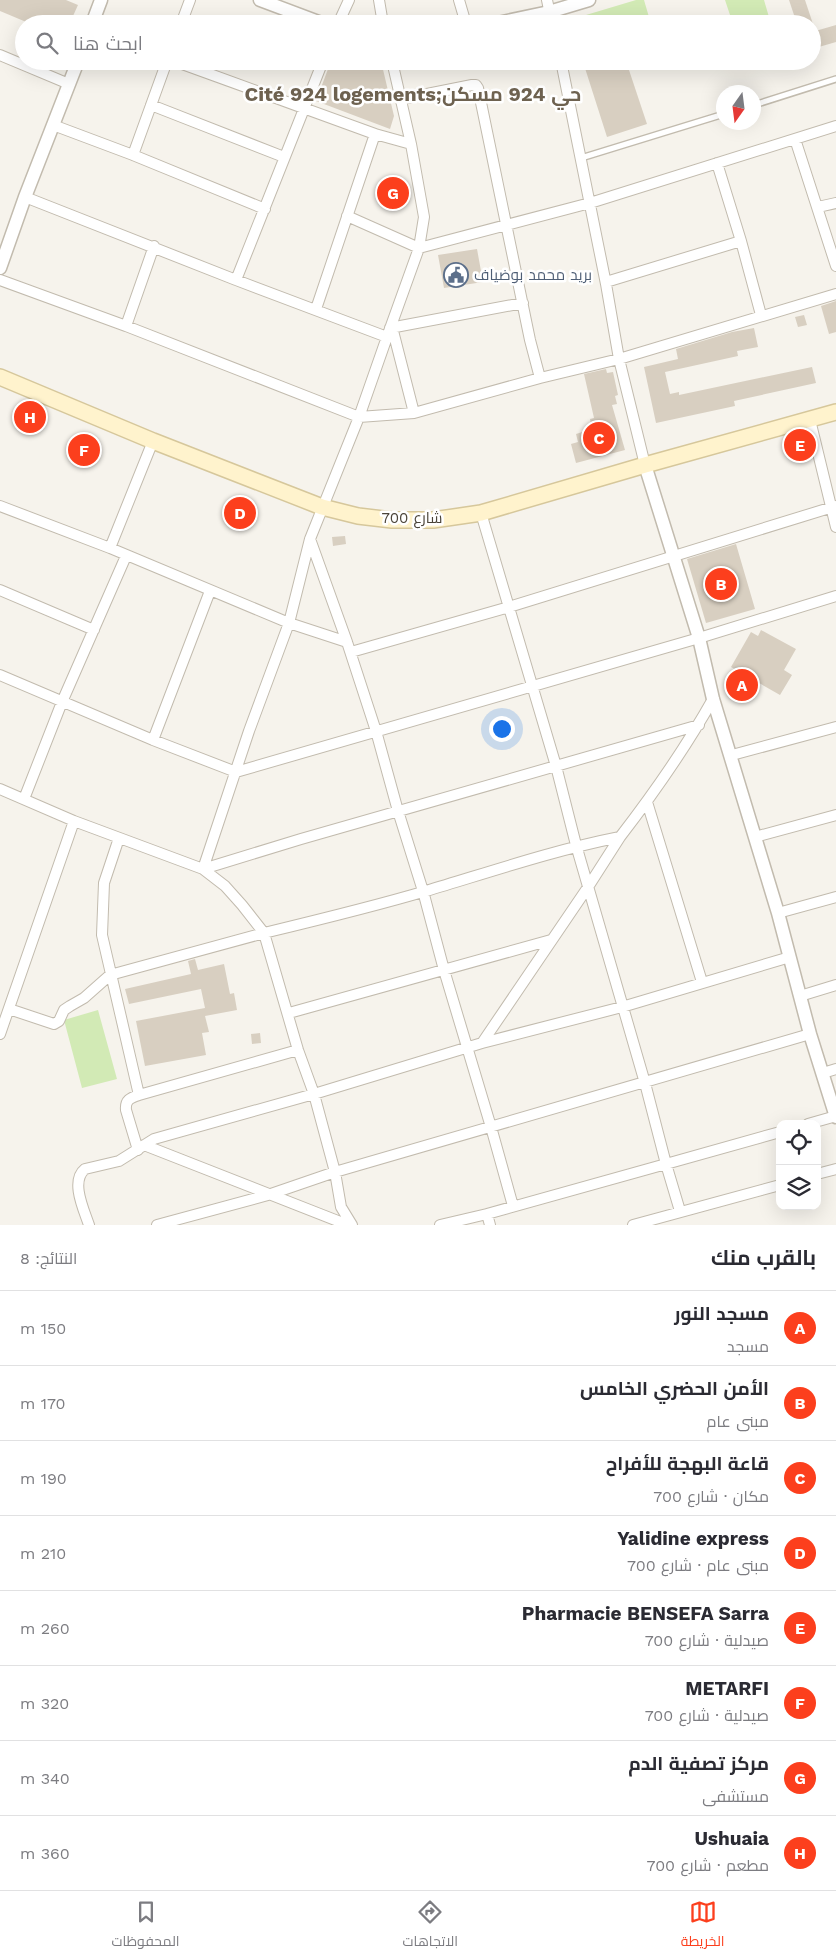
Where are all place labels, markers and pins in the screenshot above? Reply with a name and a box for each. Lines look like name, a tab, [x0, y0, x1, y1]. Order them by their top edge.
pin: G	[377, 174, 409, 212]
public building icon: بريد محمد بوضياف	[443, 262, 469, 288]
place label: بريد محمد بوضياف	[474, 266, 592, 284]
pin: H	[14, 398, 46, 436]
pin: C	[583, 419, 615, 457]
pin: E	[784, 426, 816, 464]
pin: F	[68, 431, 100, 469]
pin: D	[224, 494, 256, 532]
pin: B	[705, 565, 737, 603]
pin: A	[726, 666, 758, 704]

